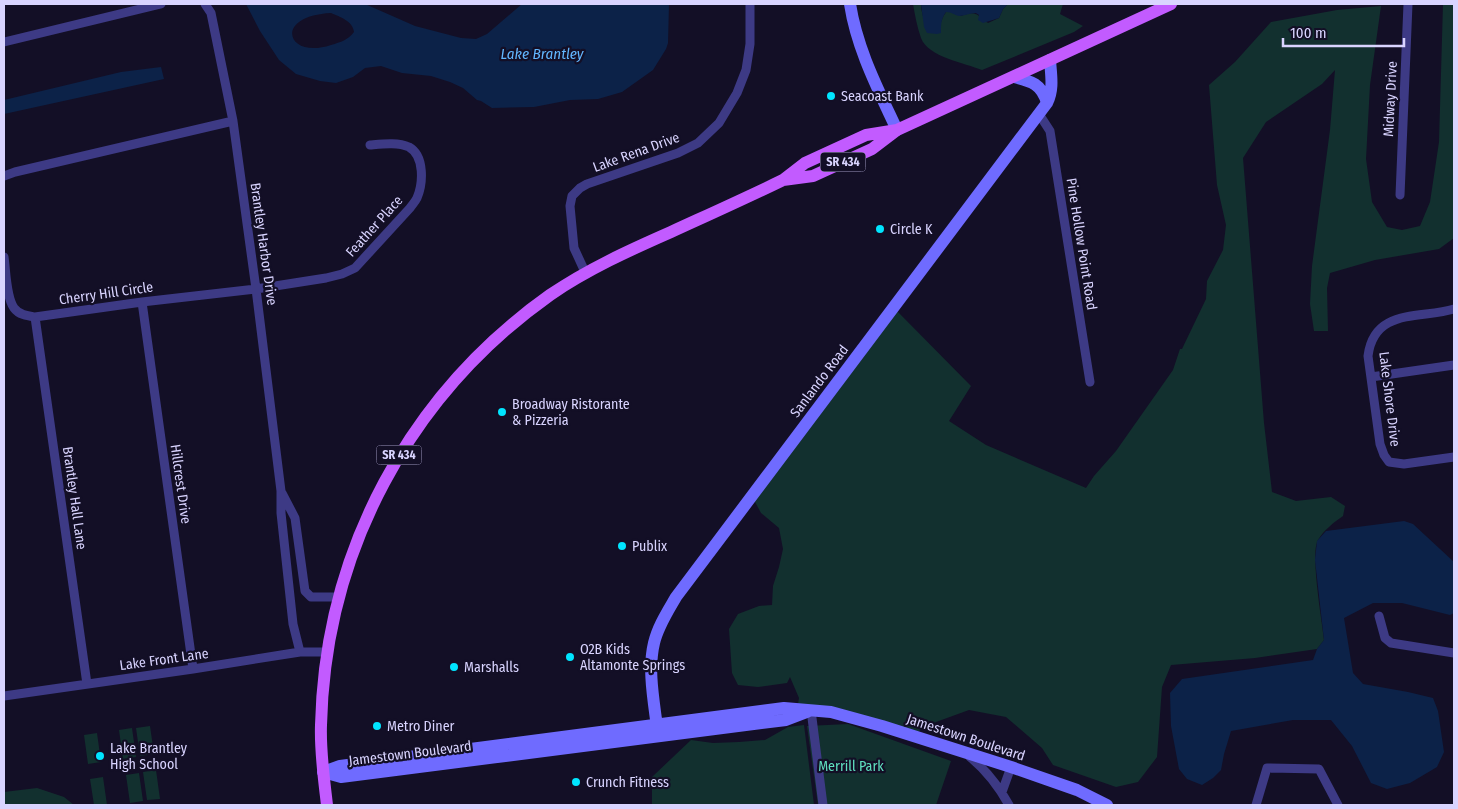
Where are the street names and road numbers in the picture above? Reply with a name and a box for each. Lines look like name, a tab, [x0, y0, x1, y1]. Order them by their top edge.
street label: Midway Drive	[1380, 61, 1401, 137]
street label: Lake Rena Drive	[590, 129, 682, 176]
road number: SR 434	[820, 152, 866, 172]
street label: Pine Hollow Point Road	[1063, 177, 1100, 311]
street label: Brantley Harbor Drive	[246, 182, 281, 307]
street label: Feather Place	[342, 192, 406, 261]
street label: Cherry Hill Circle	[58, 278, 154, 309]
street label: Sanlando Road	[787, 342, 852, 421]
street label: Lake Shore Drive	[1375, 351, 1404, 448]
street label: Hillcrest Drive	[167, 443, 195, 525]
street label: Brantley Hall Lane	[59, 445, 90, 551]
road number: SR 434	[376, 446, 422, 464]
street label: Lake Front Lane	[119, 645, 210, 674]
street label: Jamestown Boulevard	[904, 710, 1027, 765]
street label: Jamestown Boulevard	[348, 738, 472, 769]

